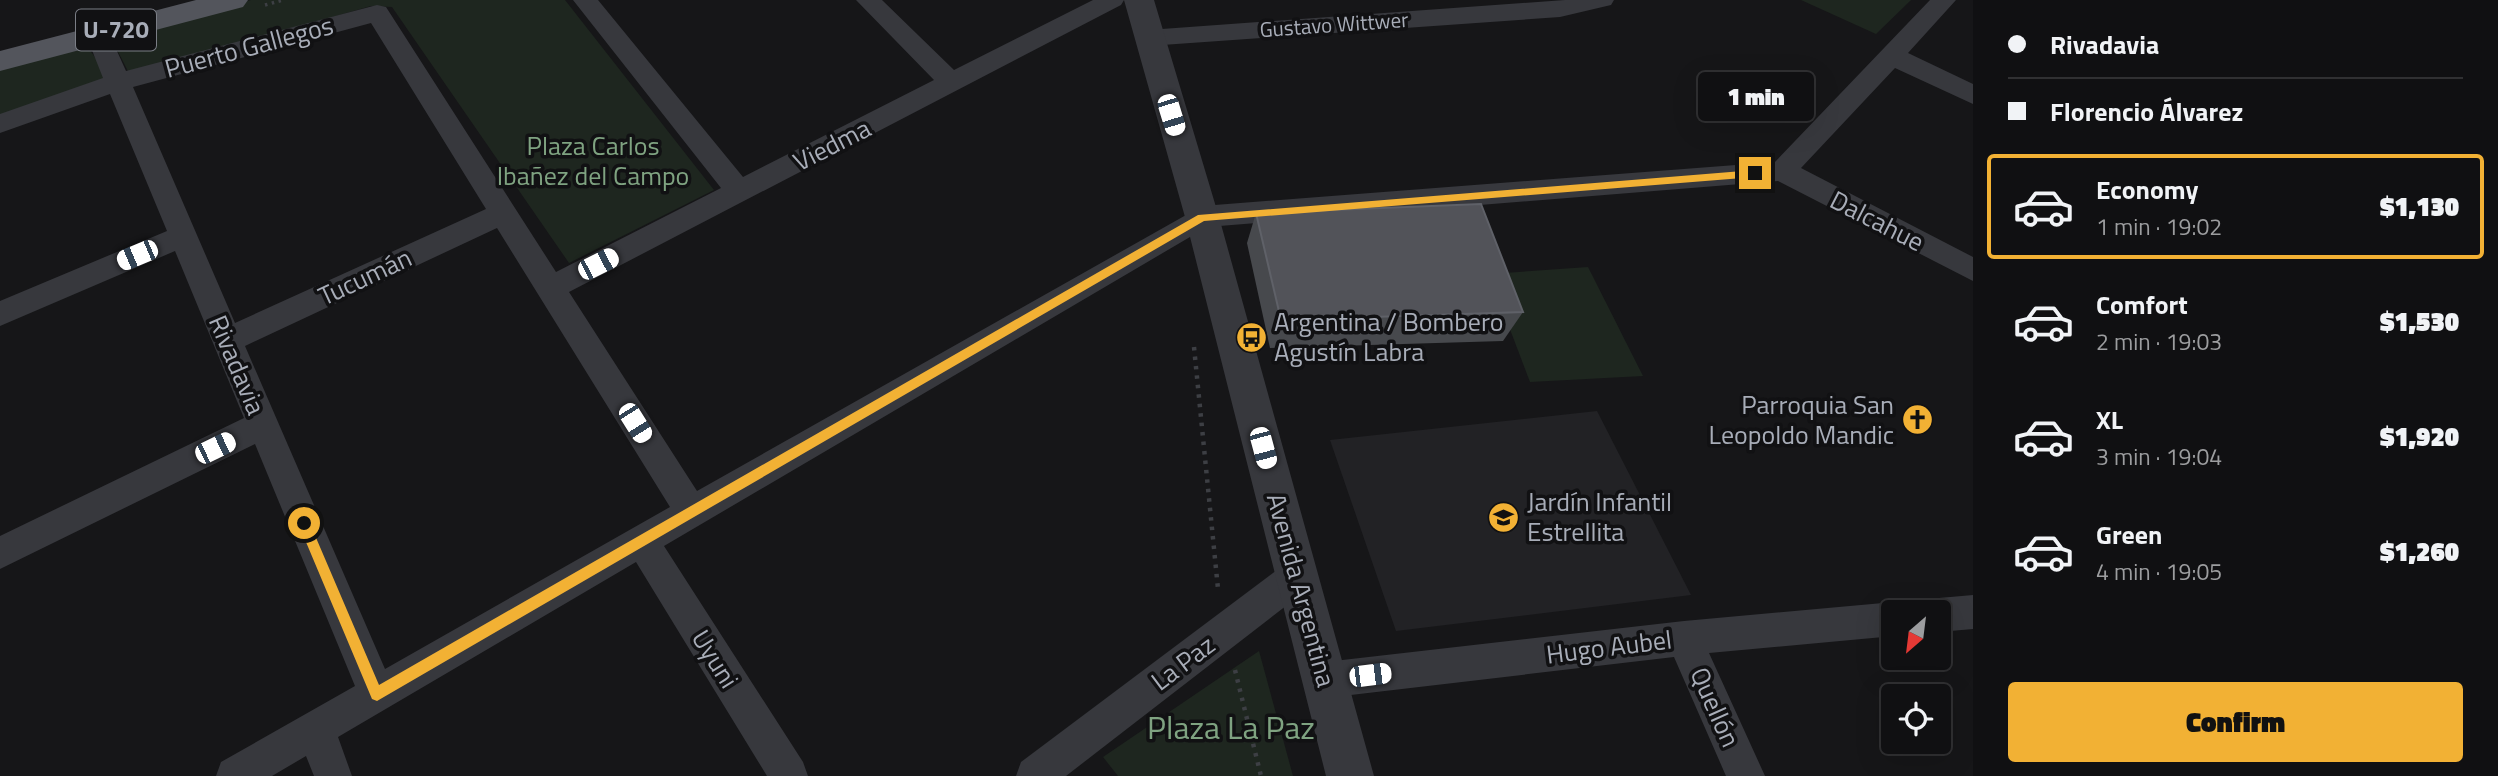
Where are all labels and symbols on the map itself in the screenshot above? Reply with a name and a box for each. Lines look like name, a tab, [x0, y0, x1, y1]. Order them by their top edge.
street label: Gustavo Wittwer	[1259, 3, 1409, 45]
street label: Puerto Gallegos	[160, 5, 338, 88]
road number: U-720	[76, 10, 156, 50]
callout: 1 min	[1697, 72, 1813, 120]
car	[1155, 92, 1188, 138]
street label: Viedma	[786, 108, 877, 181]
park label: Plaza Carlos Ibañez del Campo	[497, 126, 689, 195]
route end	[1739, 157, 1771, 189]
street label: Dalcahue	[1823, 180, 1931, 261]
car	[114, 237, 161, 273]
street label: Tucumán	[312, 238, 418, 315]
car	[575, 245, 622, 283]
place label: Argentina / Bombero Agustín Labra	[1274, 302, 1503, 371]
street label: Rivadavia	[199, 309, 276, 421]
bus stop icon: Argentina / Bombero Agustín Labra	[1234, 320, 1268, 354]
place label: Parroquia San Leopoldo Mandic	[1709, 385, 1894, 454]
car	[615, 400, 656, 446]
church icon: Parroquia San Leopoldo Mandic	[1900, 403, 1934, 437]
car	[1248, 425, 1279, 471]
car	[192, 429, 239, 467]
place label: Jardín Infantil Estrellita	[1527, 482, 1672, 551]
street label: Avenida Argentina	[1257, 489, 1346, 691]
school or university icon: Jardín Infantil Estrellita	[1487, 500, 1521, 534]
route start	[288, 507, 320, 539]
north arrow	[1881, 600, 1951, 670]
street label: Hugo Aubel	[1544, 619, 1674, 674]
street label: Uyuni	[682, 622, 749, 696]
street label: La Paz	[1142, 626, 1223, 700]
street label: Quellón	[1681, 661, 1750, 753]
car	[1348, 662, 1393, 688]
park label: Plaza La Paz	[1147, 703, 1315, 751]

